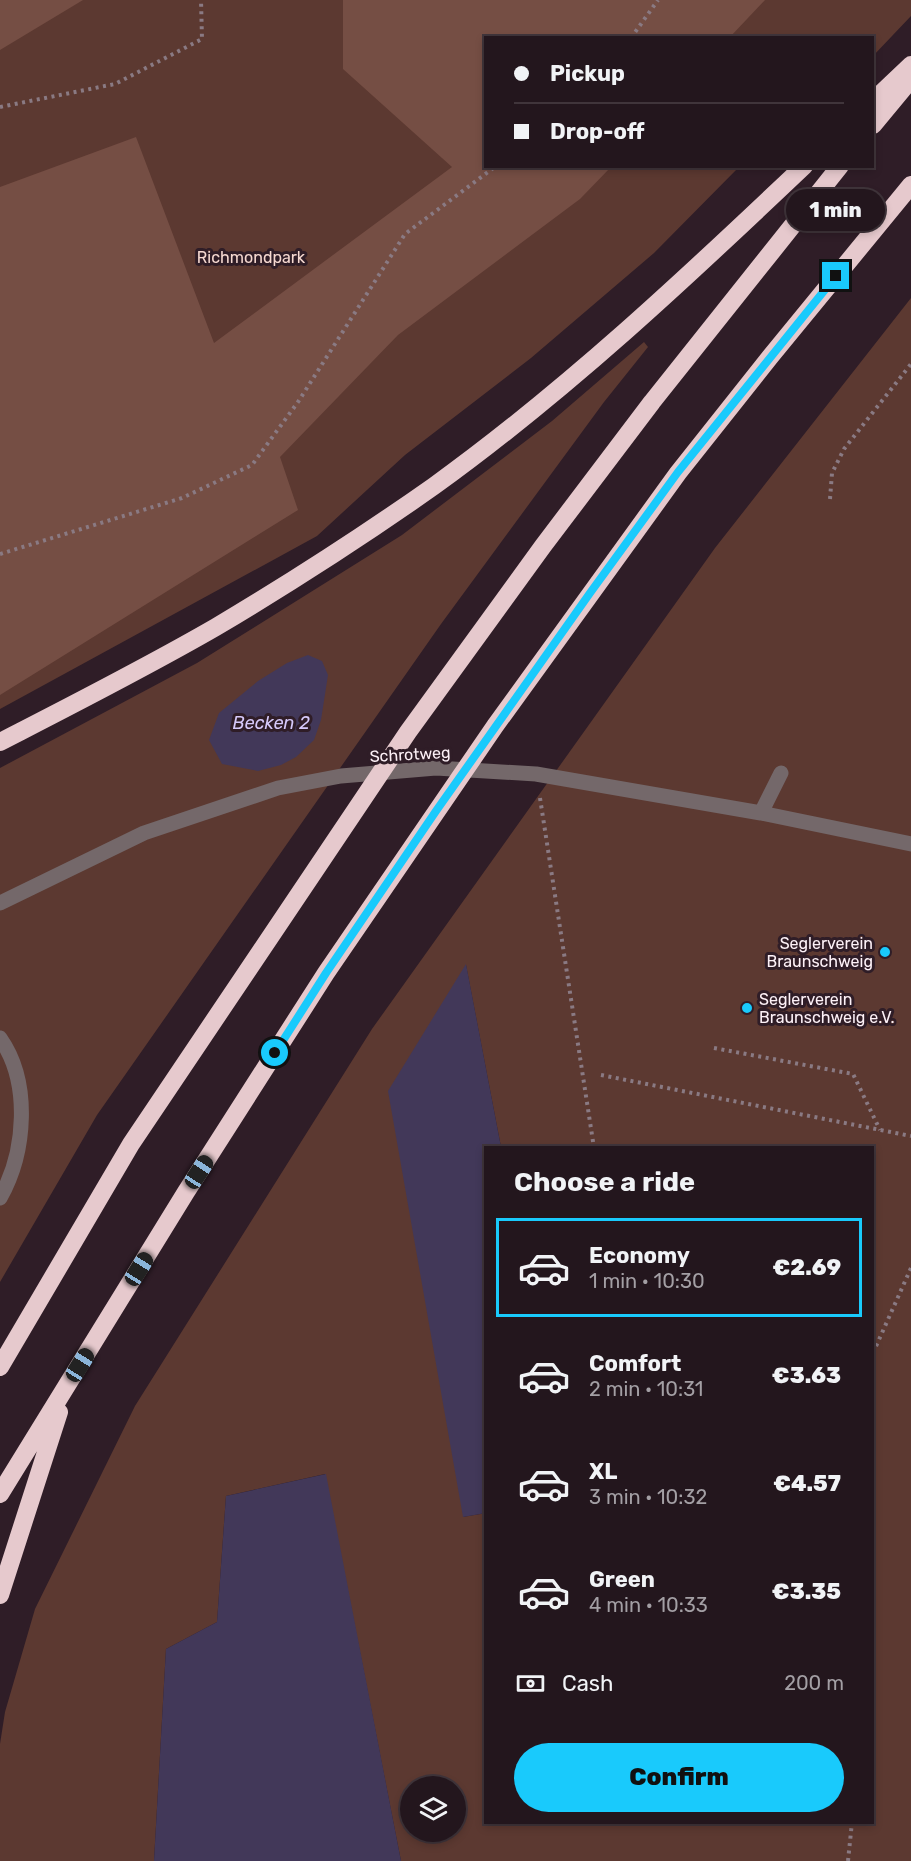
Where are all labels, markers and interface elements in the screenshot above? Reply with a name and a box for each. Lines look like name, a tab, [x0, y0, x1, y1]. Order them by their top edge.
text: Pickup	[550, 60, 625, 87]
text: Drop-off	[550, 118, 645, 145]
callout: 1 min	[786, 189, 886, 231]
text: 1 min	[809, 198, 862, 222]
park label: Richmondpark	[197, 248, 306, 267]
route end	[822, 262, 849, 289]
water label: Becken 2	[233, 712, 310, 734]
street label: Schrotweg	[369, 743, 451, 766]
place label: Seglerverein Braunschweig	[767, 934, 873, 971]
marker: Seglerverein Braunschweig	[878, 945, 892, 959]
place label: Seglerverein Braunschweig e.V.	[759, 990, 895, 1027]
marker: Seglerverein Braunschweig e.V.	[740, 1001, 754, 1015]
route start	[261, 1039, 288, 1066]
car	[182, 1152, 216, 1192]
text: Choose a ride	[514, 1166, 695, 1198]
icon: car	[517, 1241, 571, 1295]
text: Economy	[589, 1242, 690, 1269]
car	[122, 1249, 156, 1289]
text: €2.69	[773, 1254, 841, 1281]
text: 1 min · 10:30	[589, 1269, 705, 1293]
car	[63, 1345, 97, 1385]
icon: car	[517, 1349, 571, 1403]
text: Comfort	[589, 1350, 681, 1377]
text: €3.63	[772, 1362, 841, 1389]
text: 2 min · 10:31	[589, 1377, 703, 1401]
icon: car	[517, 1457, 571, 1511]
text: XL	[589, 1458, 617, 1485]
text: €4.57	[773, 1470, 841, 1497]
text: 3 min · 10:32	[589, 1485, 707, 1509]
icon: car	[517, 1565, 571, 1619]
text: Green	[589, 1566, 655, 1593]
text: €3.35	[772, 1578, 841, 1605]
text: 4 min · 10:33	[589, 1593, 708, 1617]
icon: cash	[514, 1667, 547, 1700]
text: Cash	[562, 1670, 613, 1697]
text: 200 m	[784, 1671, 844, 1695]
button: Confirm	[514, 1743, 844, 1812]
map controls	[400, 1776, 466, 1842]
button: layers	[400, 1776, 466, 1842]

